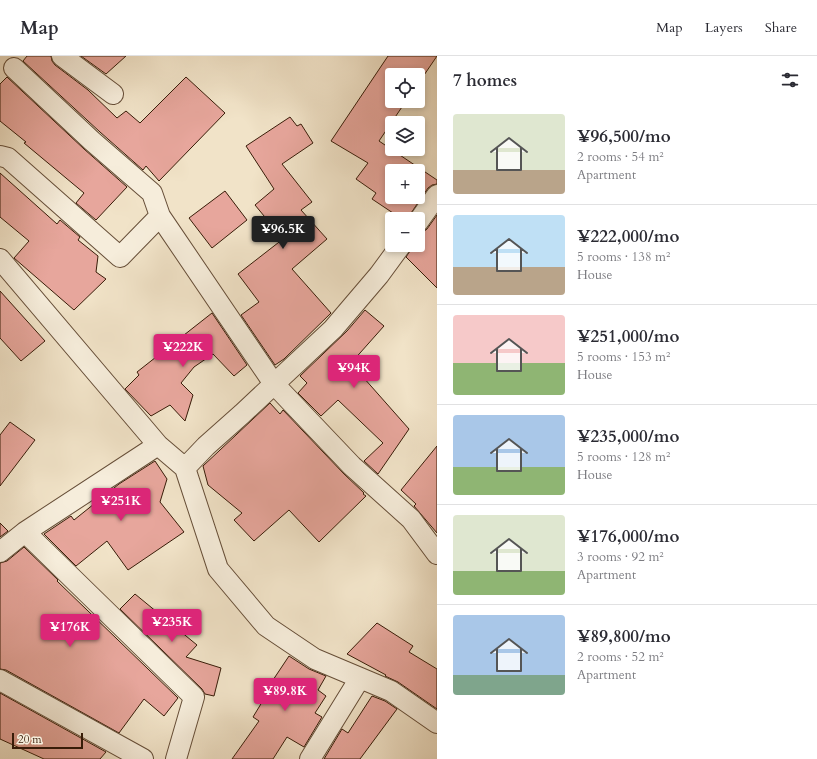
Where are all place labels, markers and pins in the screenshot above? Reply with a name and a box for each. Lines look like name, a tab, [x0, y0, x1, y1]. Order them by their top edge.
pin: ¥96.5K	[250, 216, 316, 250]
pin: ¥222K	[155, 334, 211, 368]
pin: ¥94K	[330, 355, 378, 389]
pin: ¥251K	[93, 488, 149, 522]
pin: ¥235K	[144, 609, 200, 643]
pin: ¥176K	[42, 614, 98, 648]
pin: ¥89.8K	[252, 678, 318, 712]

